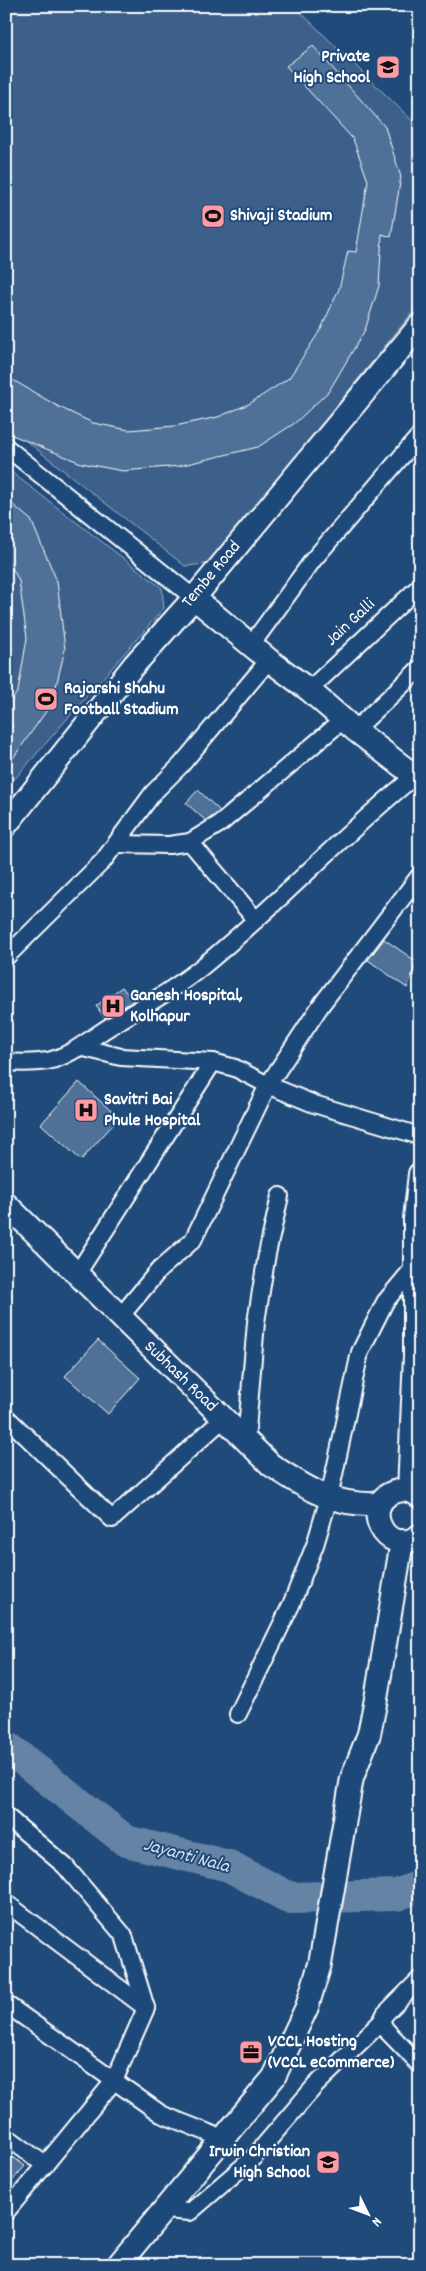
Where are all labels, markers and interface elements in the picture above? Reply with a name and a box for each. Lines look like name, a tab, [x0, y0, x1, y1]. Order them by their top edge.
place label: Private High School	[294, 45, 371, 91]
school or university icon: Private High School	[375, 54, 401, 80]
sports icon: Shivaji Stadium	[200, 203, 226, 229]
place label: Shivaji Stadium	[230, 204, 332, 229]
street label: Tembe Road	[176, 536, 248, 614]
street label: Jain Galli	[320, 593, 382, 653]
place label: Rajarshi Shahu Football Stadium	[64, 677, 179, 723]
sports icon: Rajarshi Shahu Football Stadium	[33, 686, 59, 712]
place label: Ganesh Hospital, Kolhapur	[130, 984, 243, 1030]
hospital icon: Ganesh Hospital, Kolhapur	[100, 993, 126, 1019]
place label: Savitri Bai Phule Hospital	[104, 1088, 201, 1134]
hospital icon: Savitri Bai Phule Hospital	[73, 1097, 99, 1123]
street label: Subhash Road	[138, 1335, 222, 1419]
water label: Jayanti Nala	[140, 1833, 233, 1882]
place label: VCCL Hosting (VCCL eCommerce)	[268, 2030, 395, 2076]
office icon: VCCL Hosting (VCCL eCommerce)	[238, 2039, 264, 2065]
place label: Irwin Christian High School	[209, 2140, 311, 2186]
school or university icon: Irwin Christian High School	[315, 2149, 341, 2175]
north arrow	[344, 2188, 394, 2238]
text: N	[366, 2212, 386, 2231]

